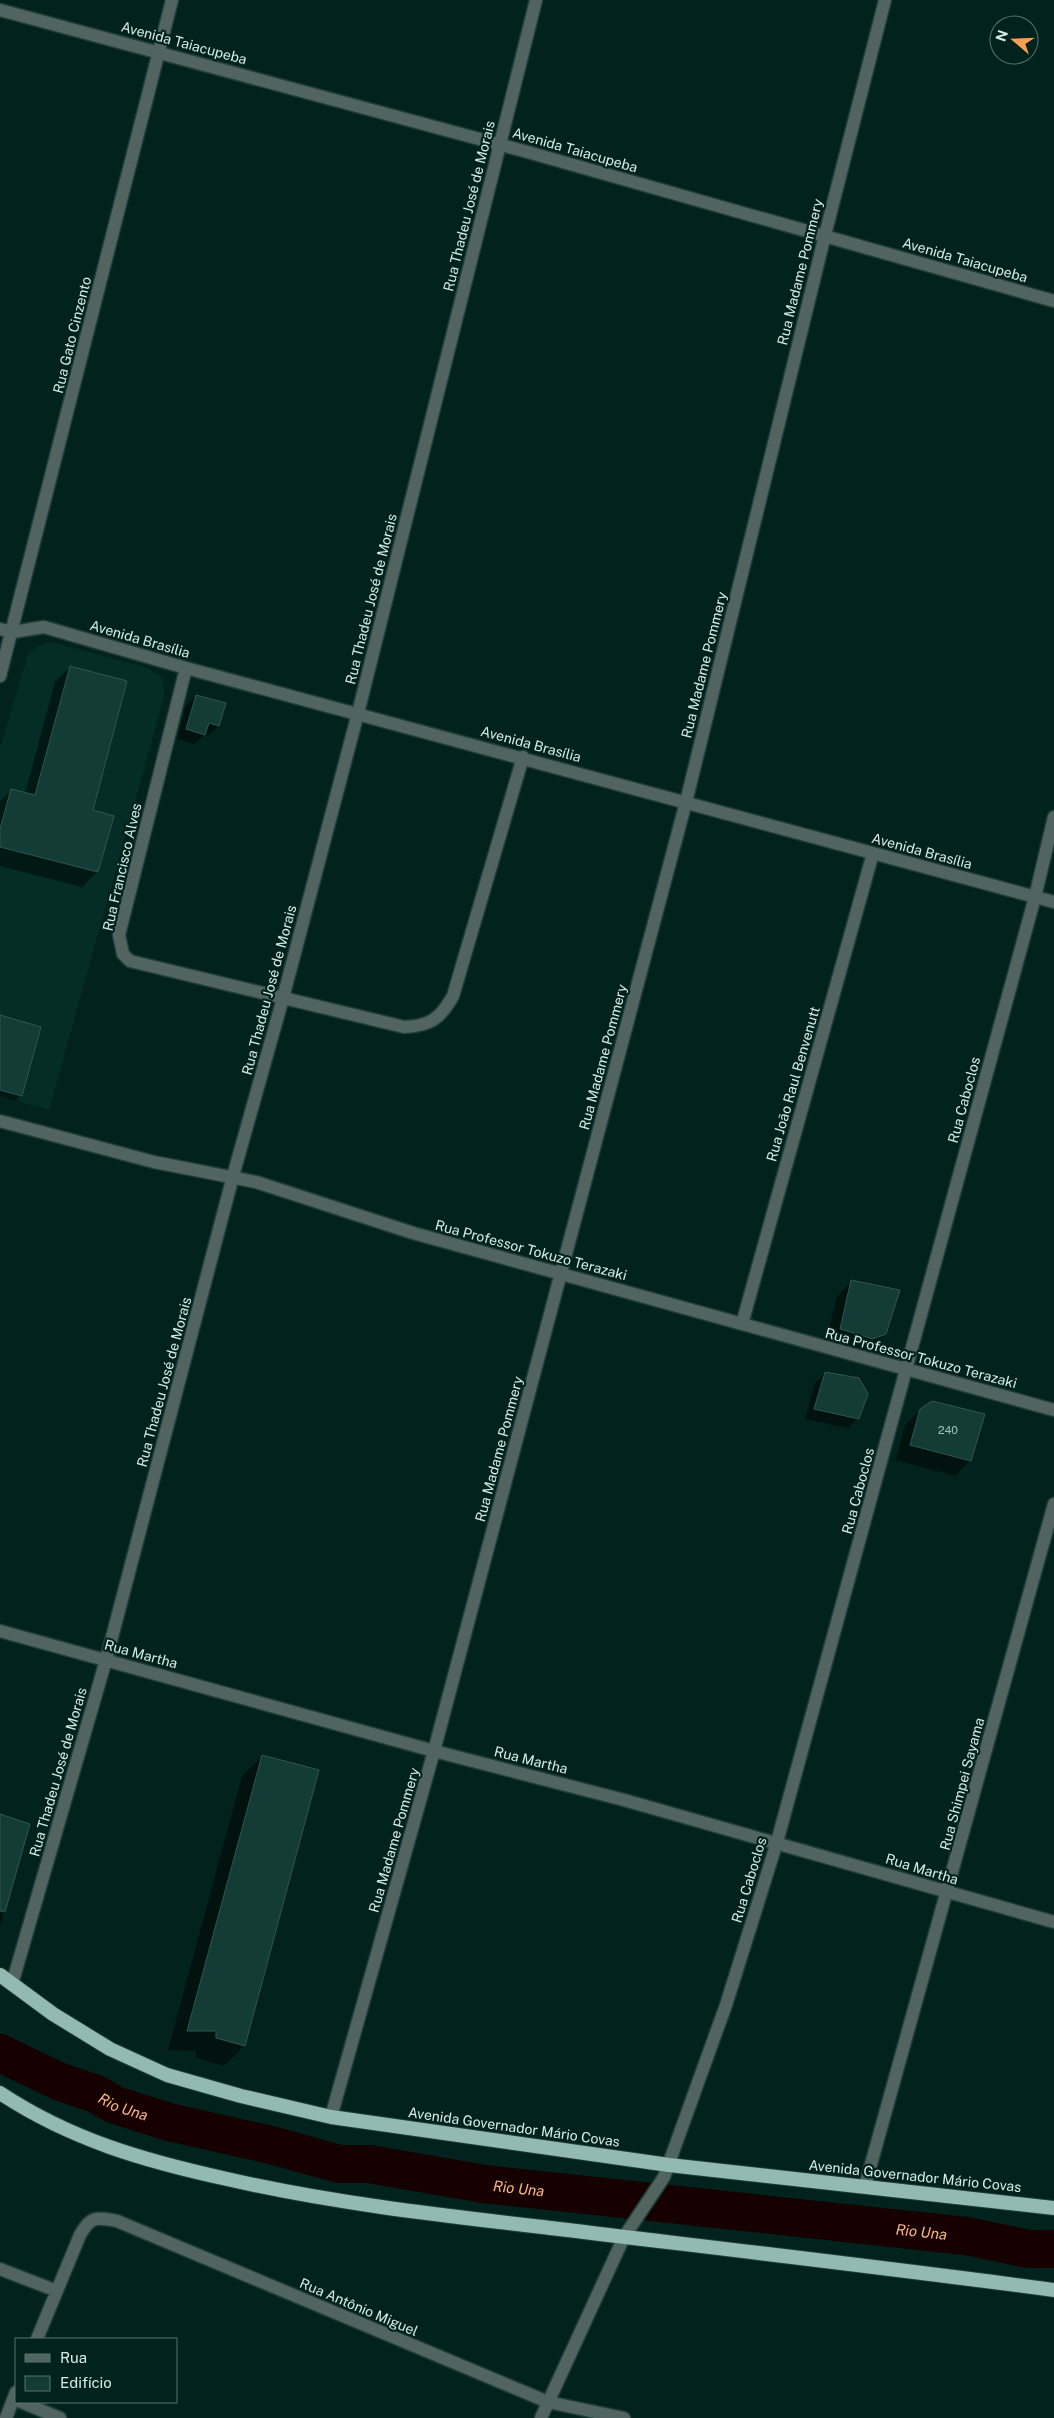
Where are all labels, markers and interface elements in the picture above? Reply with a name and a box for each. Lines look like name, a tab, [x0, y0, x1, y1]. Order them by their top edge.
north arrow	[989, 15, 1039, 65]
street label: Avenida Taiacupeba	[119, 19, 249, 67]
text: N	[992, 28, 1011, 44]
street label: Rua Thadeu José de Morais	[440, 119, 498, 293]
street label: Avenida Taiacupeba	[511, 124, 639, 176]
street label: Rua Madame Pommery	[774, 197, 826, 347]
street label: Avenida Taiacupeba	[901, 234, 1029, 286]
street label: Rua Gato Cinzento	[50, 275, 94, 395]
street label: Rua Thadeu José de Morais	[342, 512, 400, 686]
street label: Rua Madame Pommery	[678, 590, 730, 740]
street label: Avenida Brasília	[88, 617, 192, 661]
street label: Avenida Brasília	[479, 723, 583, 765]
street label: Rua Francisco Alves	[100, 802, 144, 932]
street label: Avenida Brasília	[870, 830, 974, 872]
street label: Rua Thadeu José de Morais	[239, 903, 299, 1077]
street label: Rua Madame Pommery	[576, 982, 630, 1132]
street label: Rua João Raul Benvenutt	[763, 1005, 823, 1163]
street label: Rua Caboclos	[945, 1055, 983, 1145]
street label: Rua Professor Tokuzo Terazaki	[433, 1217, 629, 1283]
street label: Rua Thadeu José de Morais	[134, 1295, 194, 1469]
street label: Rua Professor Tokuzo Terazaki	[823, 1325, 1019, 1391]
street label: Rua Madame Pommery	[472, 1374, 526, 1524]
house number: 240	[938, 1424, 958, 1436]
street label: Rua Caboclos	[839, 1446, 877, 1536]
street label: Rua Martha	[103, 1637, 179, 1671]
street label: Rua Thadeu José de Morais	[26, 1686, 90, 1858]
street label: Rua Shimpei Sayama	[937, 1716, 987, 1852]
street label: Rua Martha	[493, 1743, 569, 1777]
street label: Rua Madame Pommery	[366, 1765, 423, 1914]
street label: Rua Caboclos	[728, 1835, 770, 1925]
street label: Rua Martha	[884, 1850, 960, 1888]
water label: Rio Una	[96, 2089, 150, 2123]
street label: Avenida Governador Mário Covas	[407, 2104, 621, 2150]
street label: Avenida Governador Mário Covas	[808, 2157, 1022, 2195]
water label: Rio Una	[492, 2177, 545, 2199]
water label: Rio Una	[895, 2220, 948, 2242]
street label: Rua Antônio Miguel	[297, 2275, 421, 2339]
legend	[15, 2338, 178, 2403]
text: Rua	[60, 2349, 87, 2366]
text: Edifício	[60, 2374, 112, 2391]

